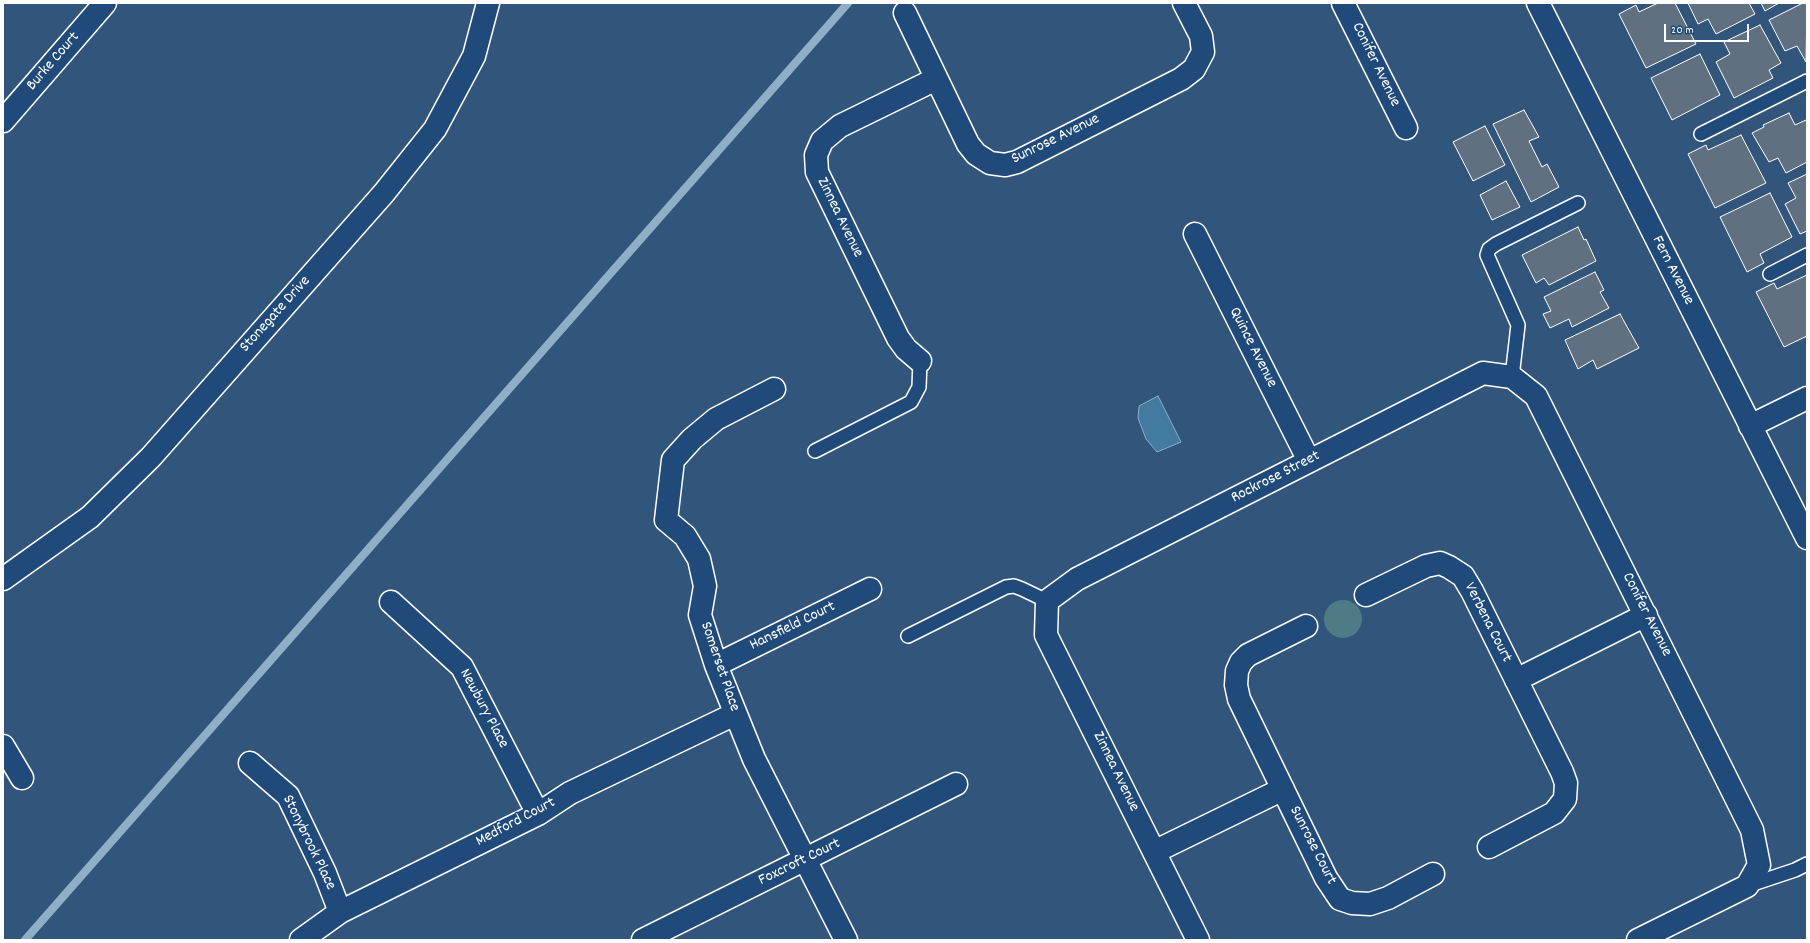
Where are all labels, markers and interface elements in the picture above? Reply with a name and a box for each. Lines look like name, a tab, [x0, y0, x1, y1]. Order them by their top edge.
scale bar	[1666, 16, 1751, 42]
street label: Conifer Avenue	[1346, 20, 1404, 110]
text: 20 m	[1671, 22, 1694, 39]
street label: Burke Court	[23, 29, 85, 95]
street label: Sunrose Avenue	[1009, 110, 1103, 170]
street label: Zinnea Avenue	[811, 175, 867, 261]
street label: Fern Avenue	[1646, 233, 1698, 309]
street label: Stonegate Drive	[237, 273, 315, 357]
street label: Quince Avenue	[1224, 305, 1280, 391]
street label: Rockrose Street	[1228, 447, 1324, 509]
street label: Conifer Avenue	[1617, 570, 1675, 660]
street label: Verbena Court	[1459, 580, 1515, 666]
street label: Hansfield Court	[747, 598, 839, 656]
street label: Somerset Place	[695, 620, 743, 714]
street label: Newbury Place	[454, 666, 512, 752]
street label: Zinnea Avenue	[1087, 729, 1143, 815]
street label: Stonybrook Place	[277, 792, 339, 894]
street label: Medford Court	[473, 794, 559, 852]
street label: Sunrose Court	[1284, 804, 1340, 888]
street label: Foxcroft Court	[756, 835, 844, 891]

